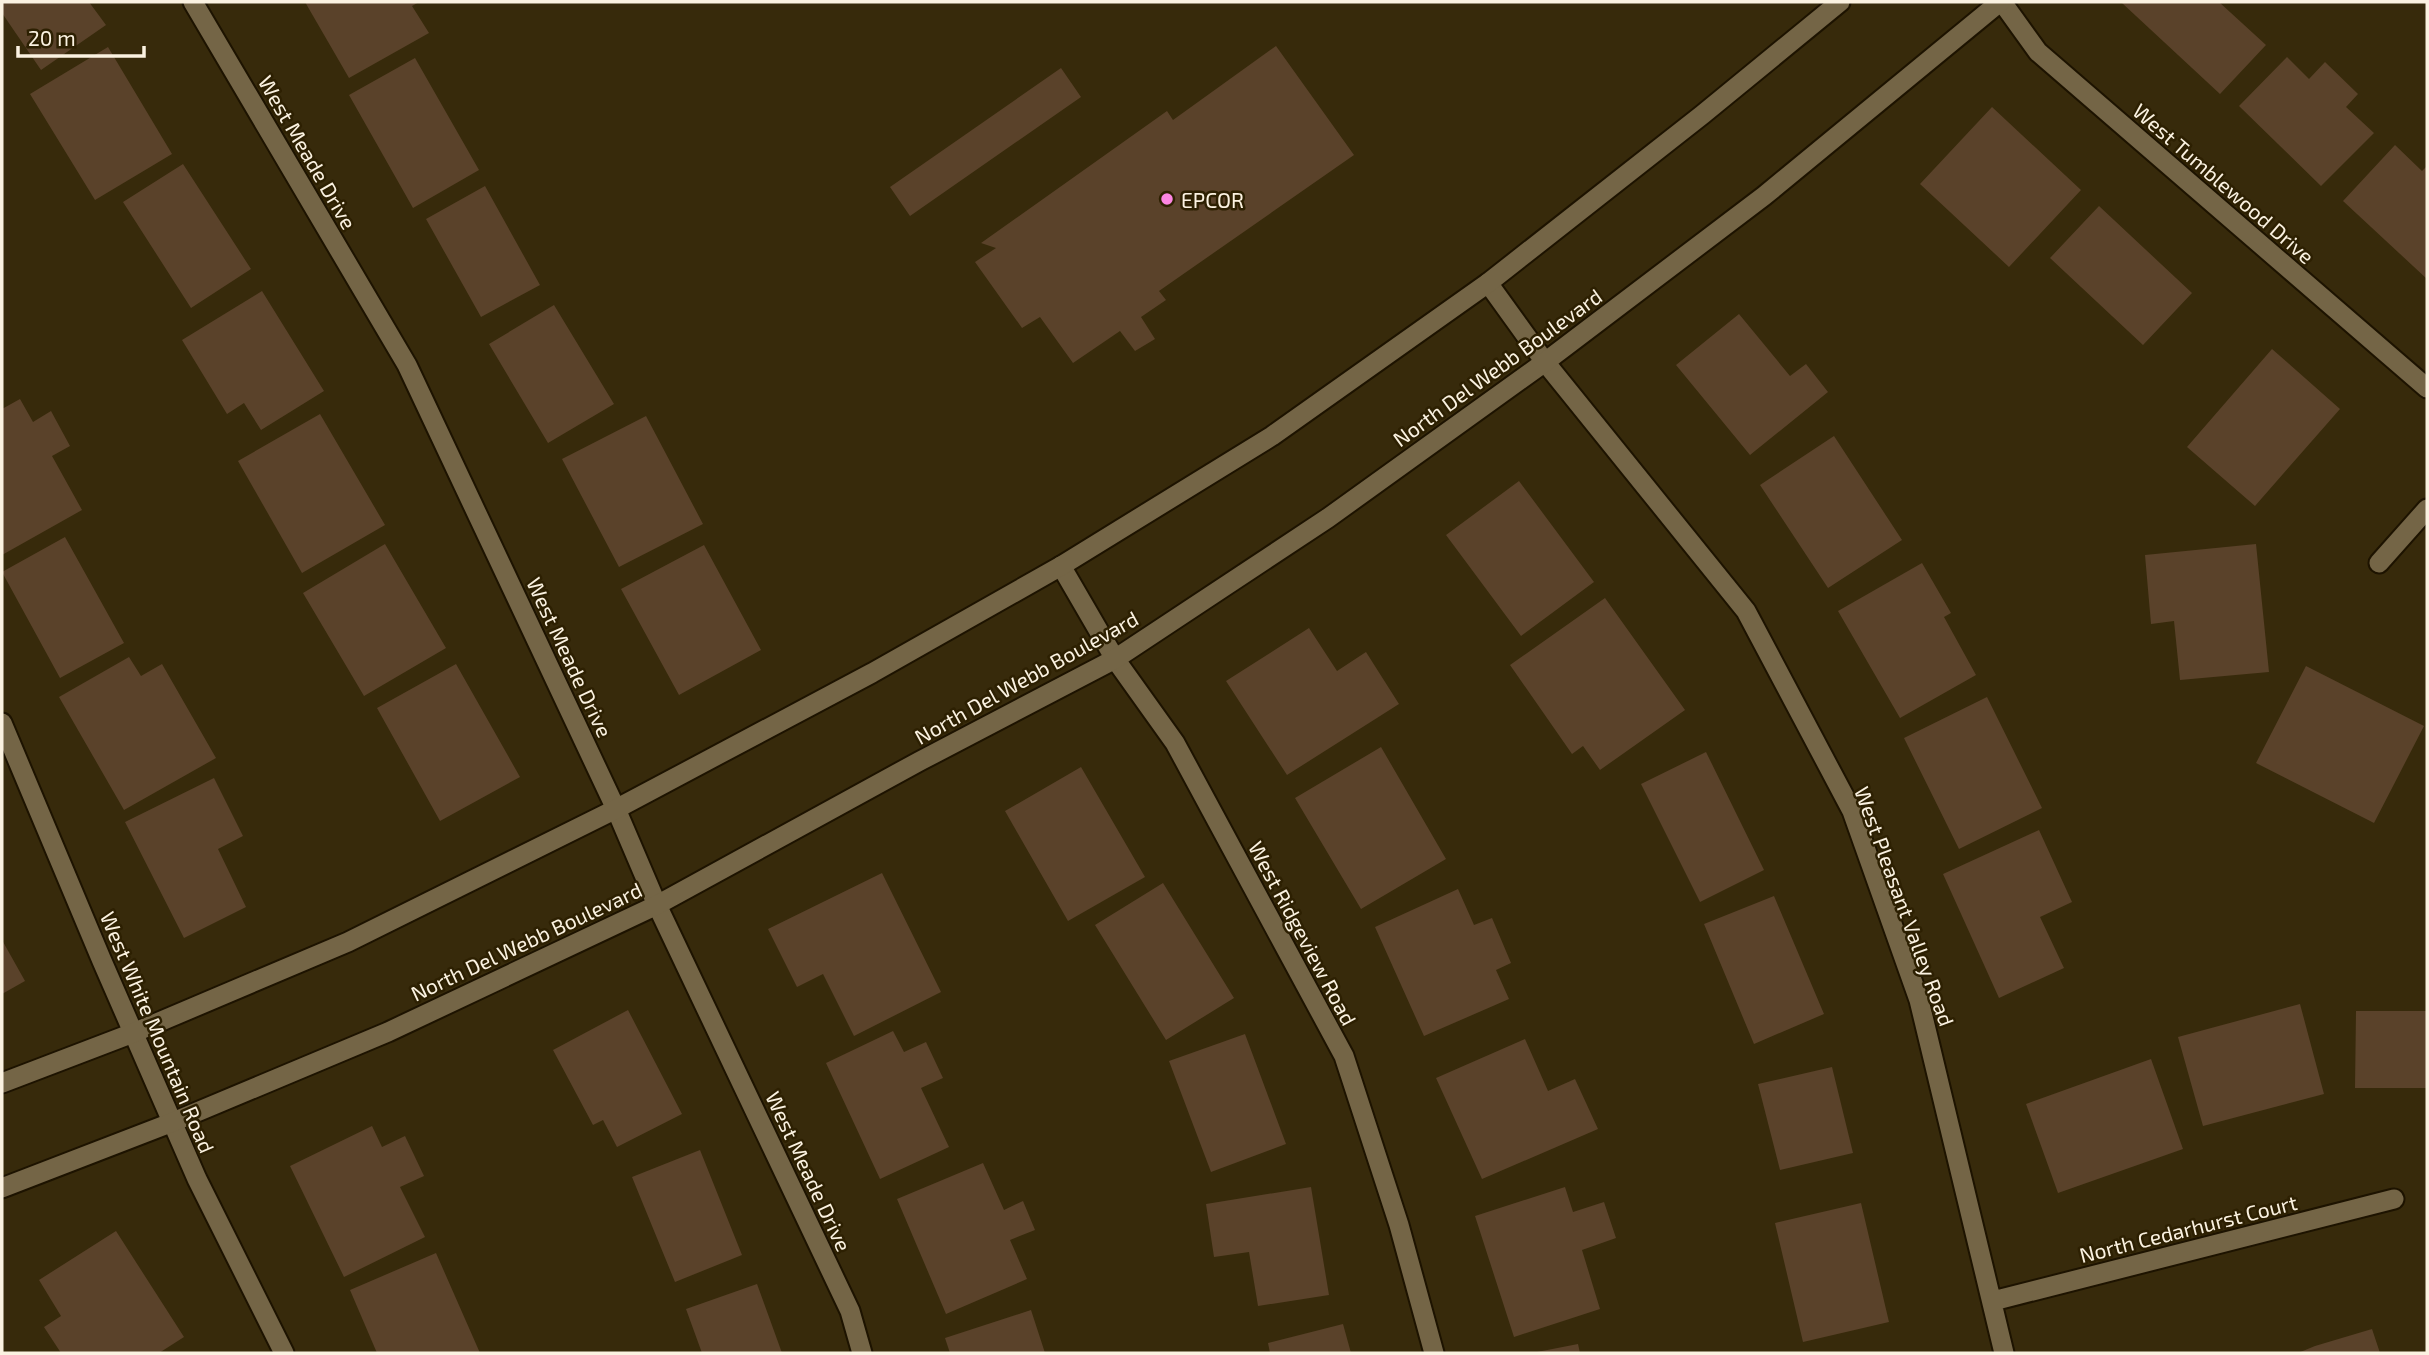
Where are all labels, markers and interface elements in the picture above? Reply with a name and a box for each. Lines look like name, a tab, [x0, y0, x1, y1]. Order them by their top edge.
scale bar	[18, 14, 144, 58]
text: 20 m	[28, 25, 76, 50]
street label: West Meade Drive	[254, 71, 362, 233]
street label: West Tumblewood Drive	[2128, 98, 2320, 268]
place label: EPCOR	[1181, 187, 1244, 212]
marker: EPCOR	[1159, 191, 1175, 207]
street label: North Del Webb Boulevard	[1388, 283, 1606, 451]
street label: West Meade Drive	[522, 573, 618, 741]
street label: North Del Webb Boulevard	[910, 605, 1142, 749]
street label: West Pleasant Valley Road	[1850, 783, 1960, 1029]
street label: West Ridgeview Road	[1244, 837, 1362, 1029]
street label: North Del Webb Boulevard	[407, 876, 645, 1006]
street label: West White Mountain Road	[96, 908, 220, 1156]
street label: West Meade Drive	[761, 1087, 857, 1255]
street label: North Cedarhurst Court	[2077, 1189, 2299, 1267]

